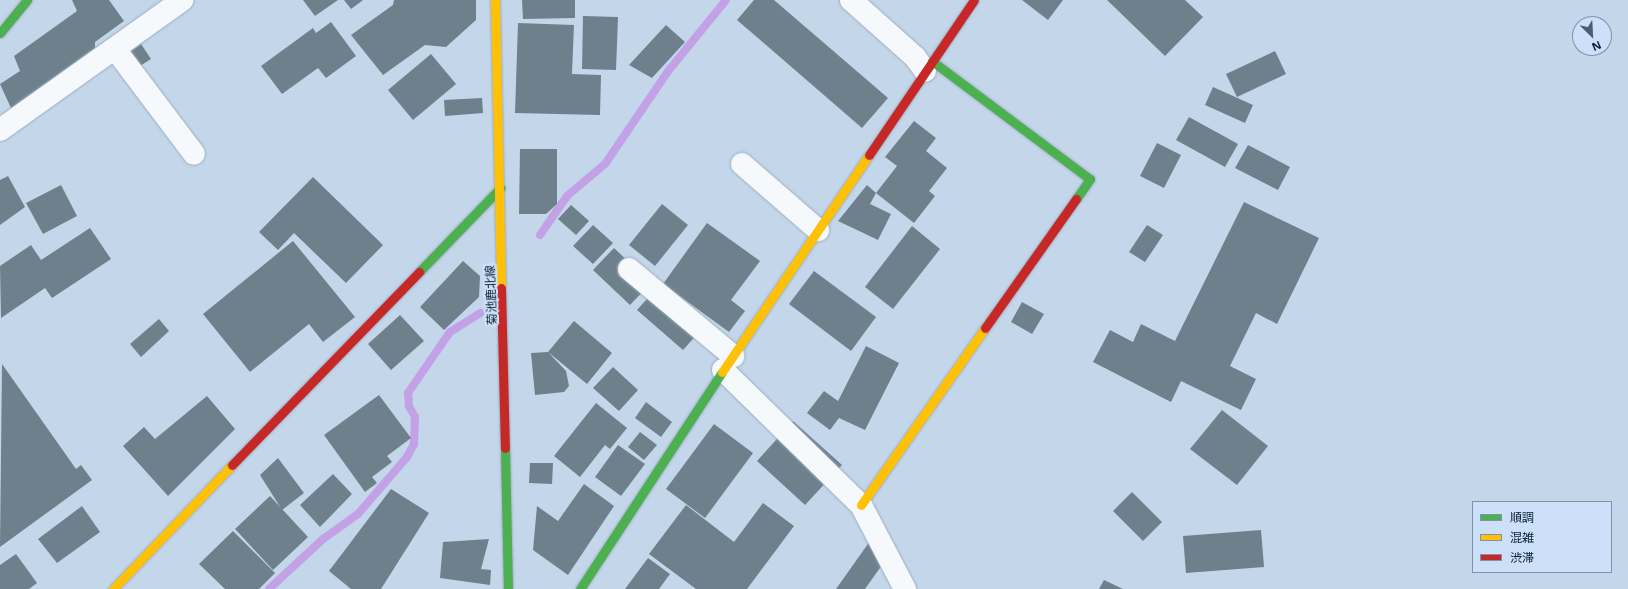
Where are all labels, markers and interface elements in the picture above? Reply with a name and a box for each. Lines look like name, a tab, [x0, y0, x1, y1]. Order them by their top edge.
north arrow	[1572, 16, 1612, 56]
text: N	[1590, 38, 1604, 55]
street label: 菊池鹿北線	[483, 265, 499, 325]
legend	[1472, 501, 1612, 573]
text: 順調	[1510, 509, 1534, 526]
text: 混雑	[1510, 529, 1534, 546]
text: 渋滞	[1510, 549, 1534, 566]

